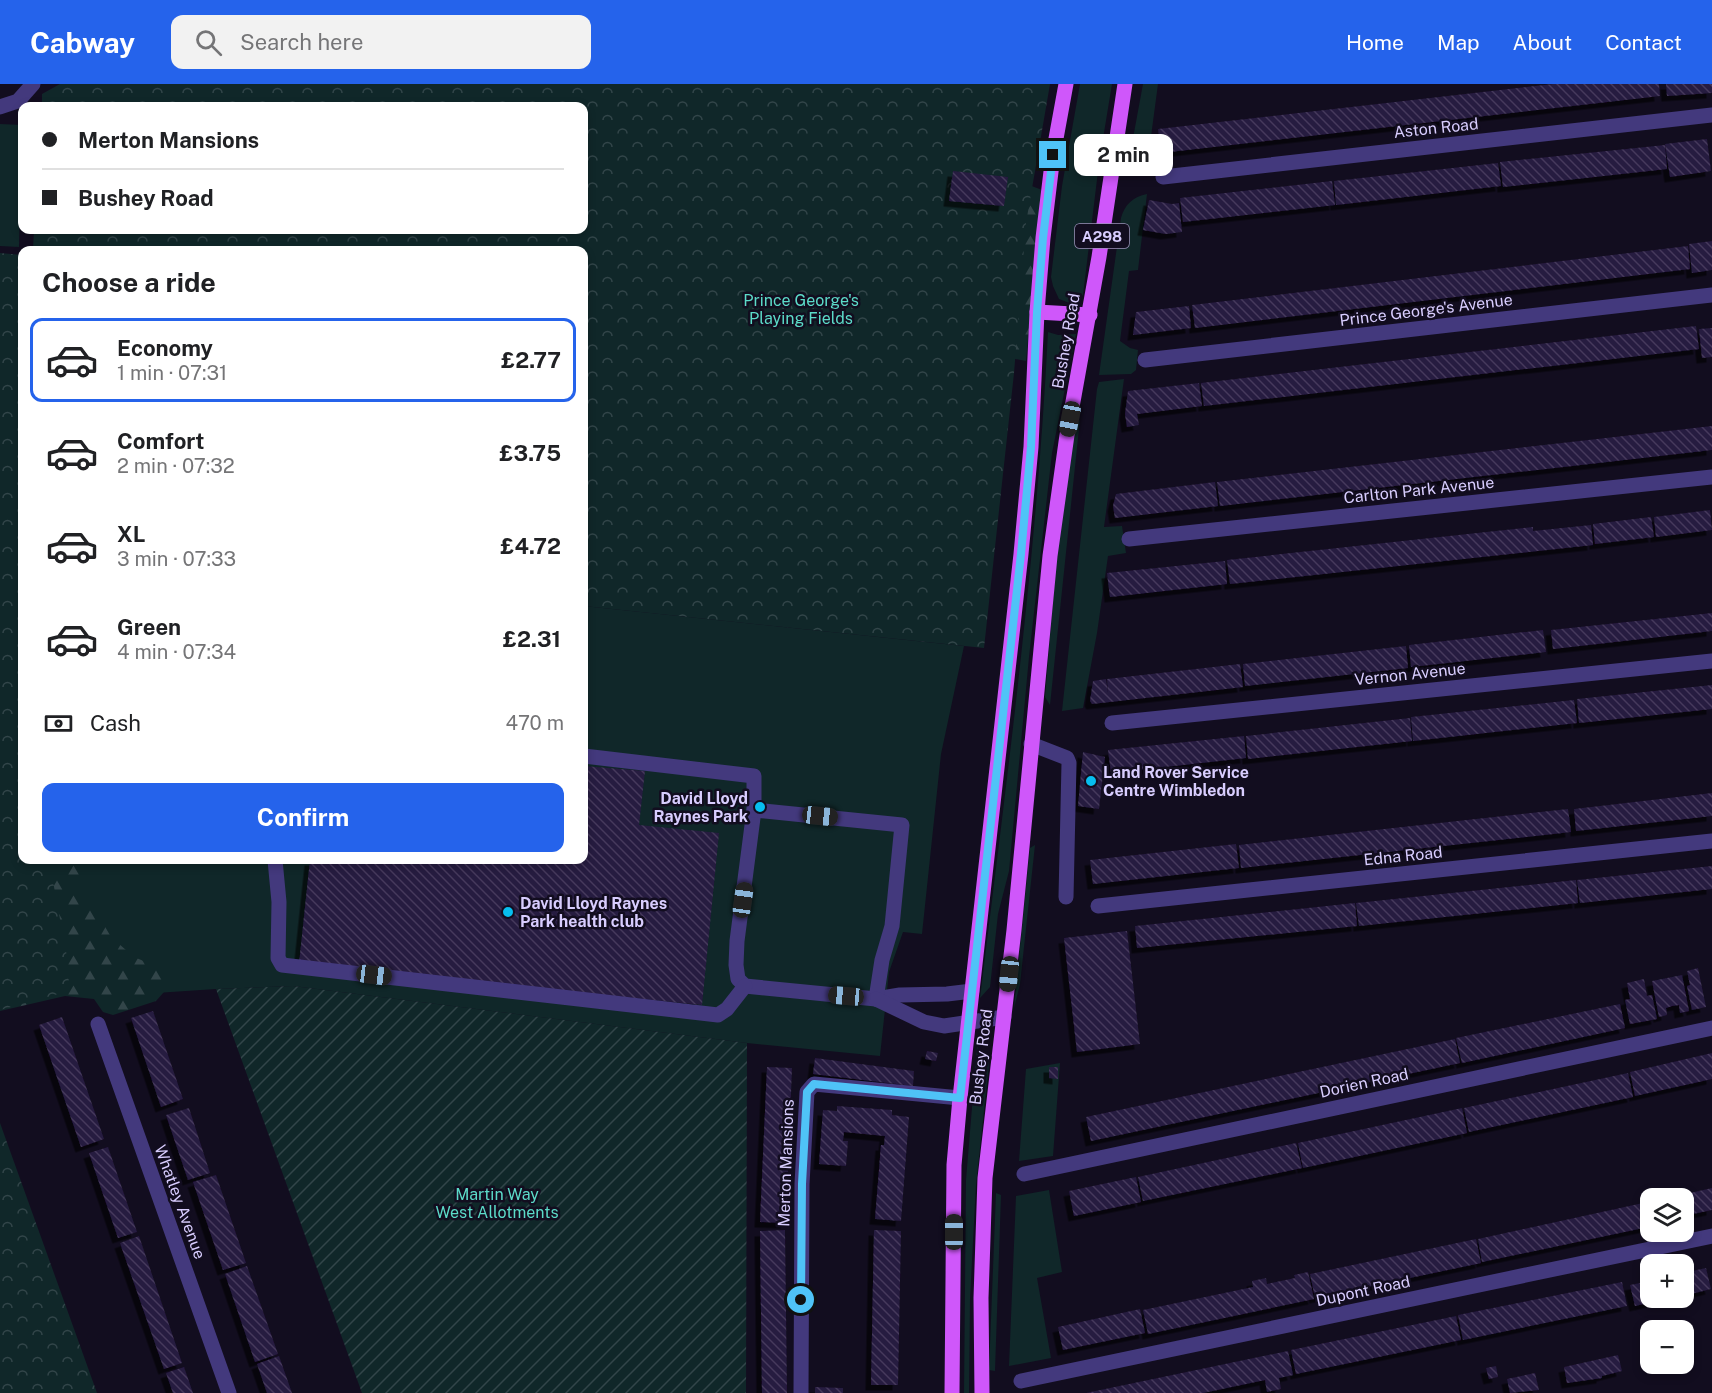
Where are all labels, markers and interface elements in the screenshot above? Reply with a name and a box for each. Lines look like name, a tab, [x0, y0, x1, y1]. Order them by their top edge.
search box	[171, 15, 591, 69]
text: Cabway	[30, 26, 135, 59]
icon: search	[192, 26, 225, 59]
text: Search here	[240, 29, 363, 55]
text: Home	[1346, 30, 1404, 55]
text: Map	[1437, 30, 1480, 55]
text: About	[1513, 30, 1572, 55]
text: Contact	[1605, 30, 1682, 55]
street label: Aston Road	[1393, 114, 1479, 142]
text: Merton Mansions	[78, 127, 259, 153]
callout: 2 min	[1074, 134, 1173, 176]
route end	[1039, 141, 1066, 168]
text: 2 min	[1097, 143, 1150, 167]
text: Bushey Road	[78, 185, 214, 211]
road number: A298	[1075, 224, 1129, 248]
text: Choose a ride	[42, 266, 216, 298]
street label: Prince George's Avenue	[1338, 290, 1514, 330]
park label: Prince George's Playing Fields	[743, 291, 859, 328]
street label: Bushey Road	[1048, 292, 1084, 390]
icon: car	[45, 333, 99, 387]
text: Economy	[117, 335, 213, 361]
text: £2.77	[501, 347, 561, 373]
text: 1 min · 07:31	[117, 361, 227, 385]
car	[1058, 400, 1082, 438]
icon: car	[45, 426, 99, 480]
text: Comfort	[117, 428, 204, 454]
text: £3.75	[499, 440, 561, 466]
text: 2 min · 07:32	[117, 454, 235, 478]
street label: Carlton Park Avenue	[1343, 473, 1495, 507]
icon: car	[45, 519, 99, 573]
text: XL	[117, 521, 145, 547]
text: £4.72	[500, 533, 561, 559]
text: 3 min · 07:33	[117, 547, 236, 571]
icon: car	[45, 612, 99, 666]
text: Green	[117, 614, 181, 640]
text: £2.31	[503, 626, 561, 652]
text: 4 min · 07:34	[117, 640, 236, 664]
street label: Vernon Avenue	[1353, 659, 1467, 689]
icon: cash	[42, 707, 75, 740]
text: Cash	[90, 710, 141, 736]
text: 470 m	[505, 711, 564, 735]
place label: Land Rover Service Centre Wimbledon	[1103, 763, 1249, 800]
marker: Land Rover Service Centre Wimbledon	[1084, 774, 1098, 788]
button: Confirm	[42, 783, 564, 852]
place label: David Lloyd Raynes Park	[653, 789, 748, 826]
marker: David Lloyd Raynes Park	[753, 800, 767, 814]
car	[801, 805, 839, 827]
street label: Edna Road	[1363, 842, 1443, 870]
car	[732, 881, 754, 919]
place label: David Lloyd Raynes Park health club	[520, 894, 667, 931]
marker: David Lloyd Raynes Park health club	[501, 905, 515, 919]
car	[998, 955, 1020, 993]
car	[355, 964, 393, 986]
car	[827, 985, 865, 1007]
street label: Bushey Road	[966, 1008, 996, 1106]
street label: Dorien Road	[1318, 1064, 1410, 1102]
street label: Merton Mansions	[774, 1099, 798, 1227]
street label: Whatley Avenue	[151, 1142, 209, 1262]
park label: Martin Way West Allotments	[436, 1185, 558, 1222]
map controls	[1640, 1188, 1694, 1374]
button: layers	[1640, 1188, 1694, 1242]
car	[945, 1214, 963, 1250]
button: +	[1640, 1254, 1694, 1308]
street label: Dupont Road	[1314, 1272, 1412, 1310]
route start	[787, 1286, 814, 1313]
button: −	[1640, 1320, 1694, 1374]

